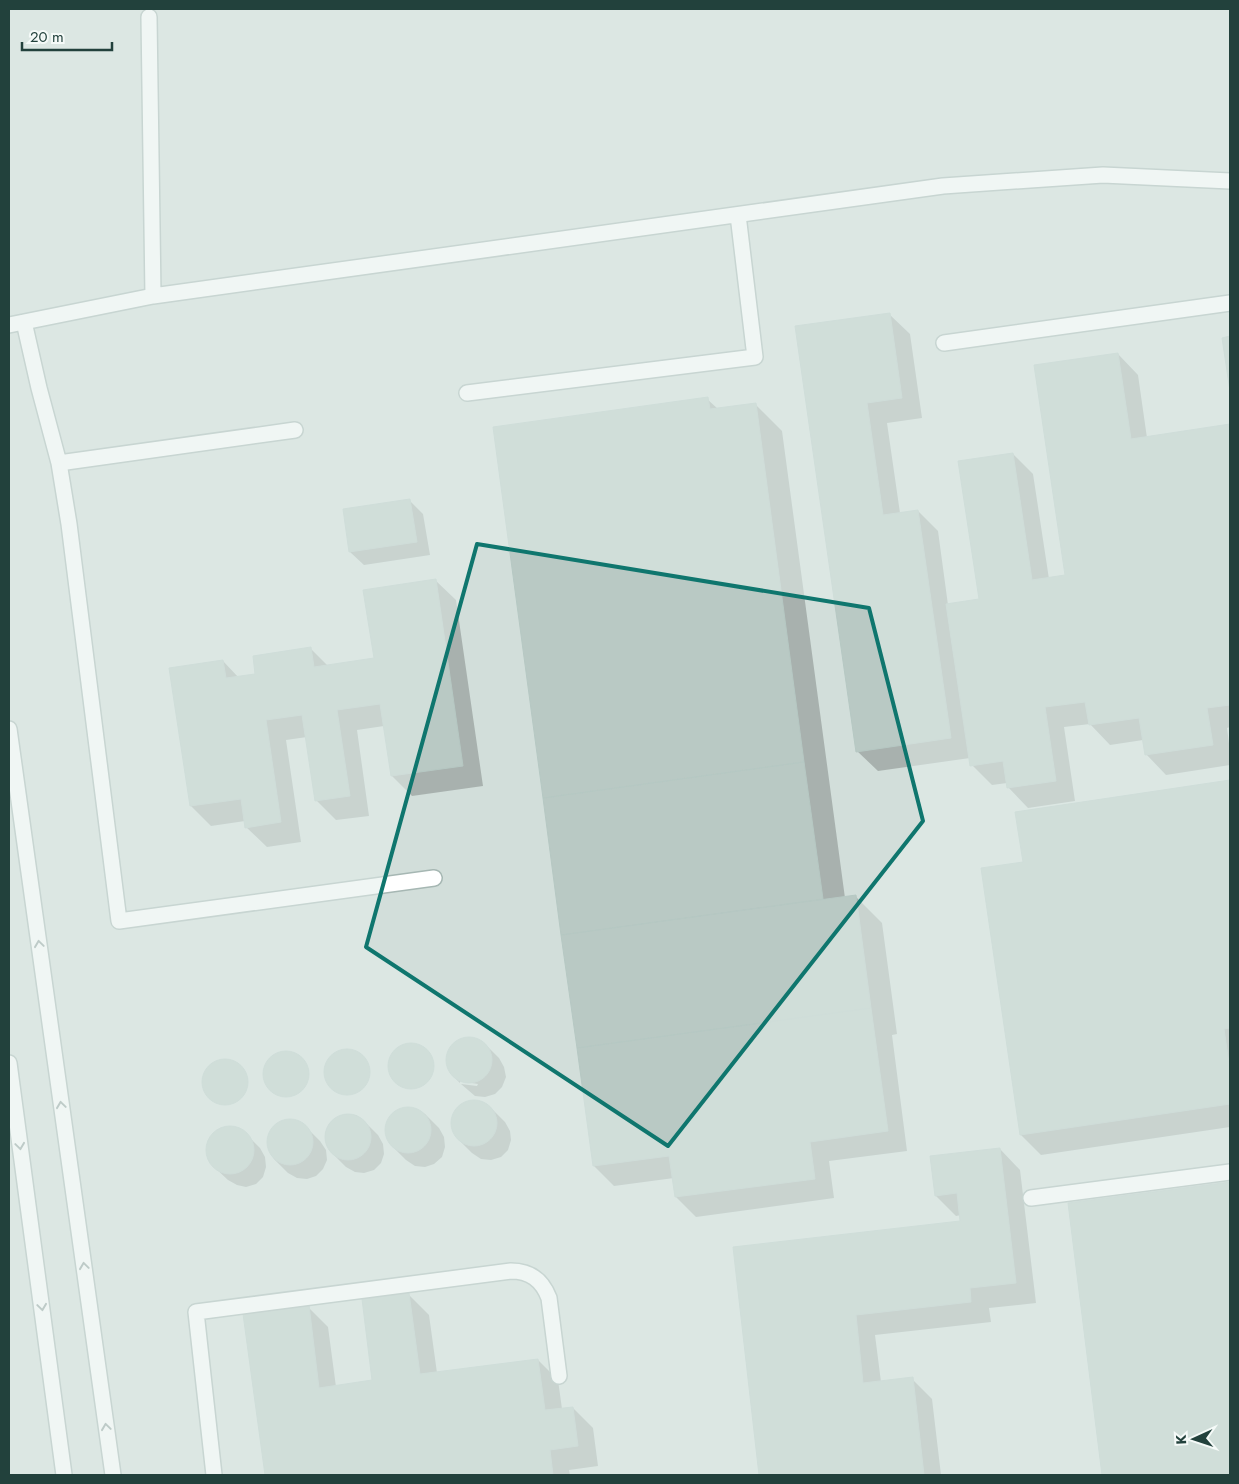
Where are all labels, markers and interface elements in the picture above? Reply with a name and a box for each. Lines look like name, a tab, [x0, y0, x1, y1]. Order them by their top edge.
scale bar	[22, 20, 112, 52]
text: 20 m	[30, 26, 64, 48]
one-way arrow	[34, 940, 45, 948]
one-way arrow	[57, 1101, 67, 1109]
one-way arrow	[14, 1142, 25, 1150]
one-way arrow	[79, 1262, 90, 1270]
one-way arrow	[36, 1303, 47, 1311]
north arrow	[1169, 1414, 1219, 1464]
one-way arrow	[102, 1423, 112, 1431]
text: K	[1171, 1434, 1191, 1445]

